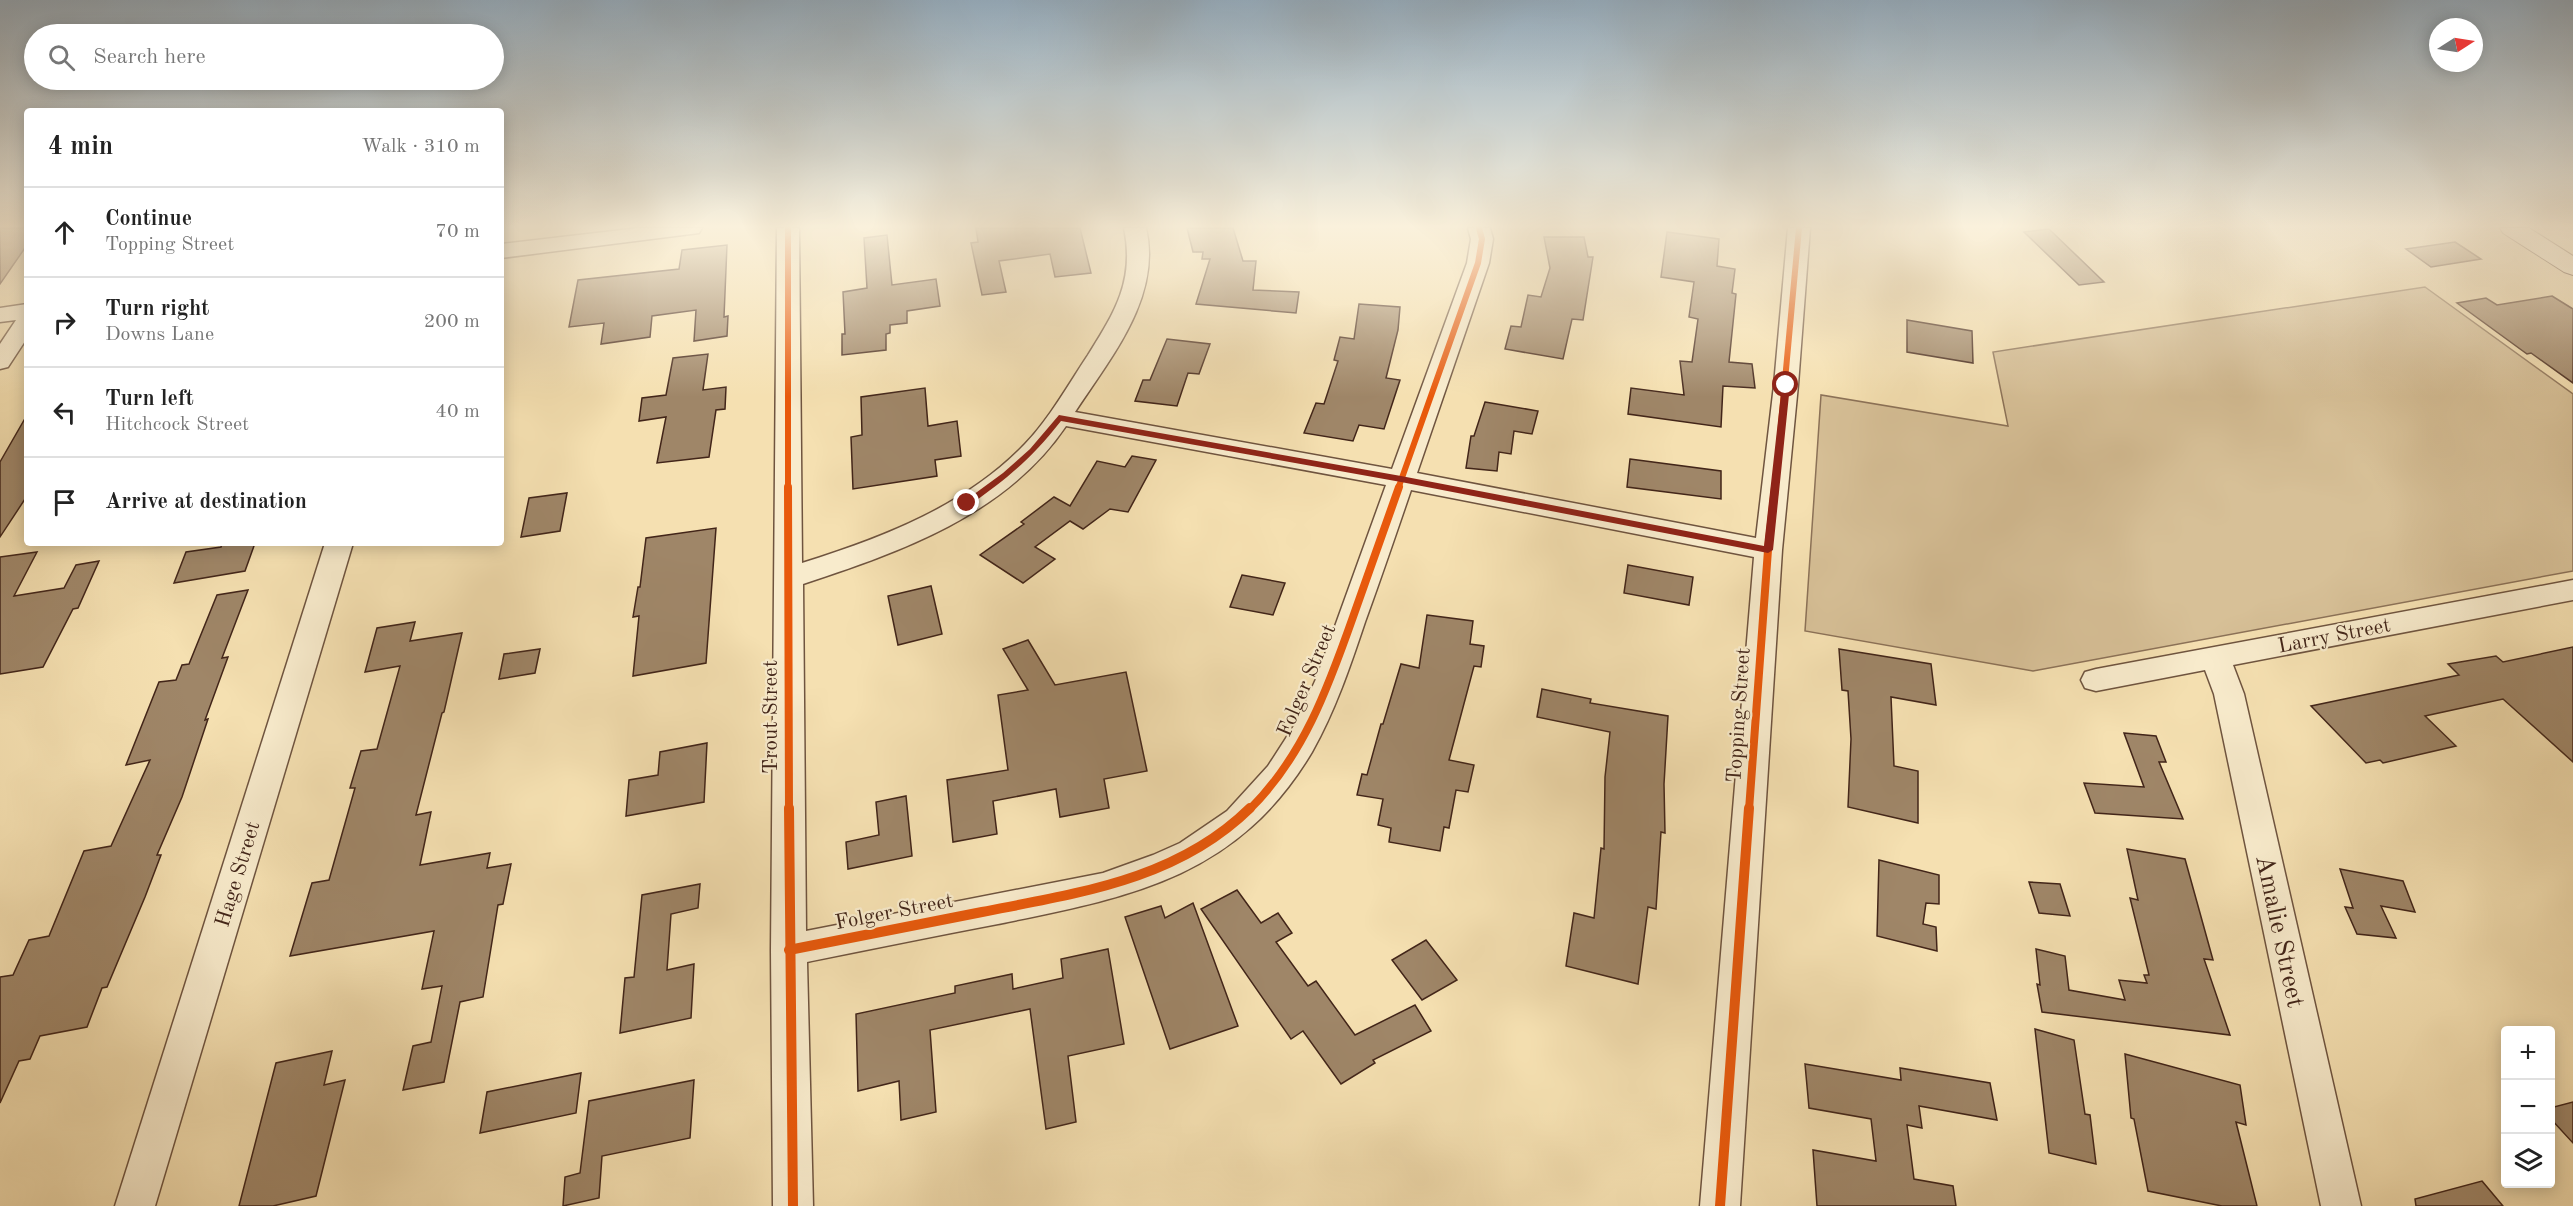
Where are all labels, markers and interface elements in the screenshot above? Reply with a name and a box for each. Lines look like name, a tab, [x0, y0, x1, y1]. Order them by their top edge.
north arrow	[2429, 18, 2483, 72]
search box	[24, 24, 504, 90]
icon: search	[45, 41, 78, 74]
text: Search here	[93, 46, 206, 68]
text: 4 min	[48, 134, 113, 160]
text: Walk · 310 m	[361, 137, 480, 157]
text: Continue	[105, 208, 192, 230]
icon: ahead	[48, 216, 81, 249]
text: 70 m	[435, 222, 480, 242]
text: Topping Street	[105, 235, 234, 255]
text: Turn right	[105, 298, 209, 320]
icon: right	[48, 306, 81, 339]
text: 200 m	[424, 312, 480, 332]
text: Downs Lane	[105, 325, 214, 345]
route start	[1772, 371, 1798, 397]
text: Turn left	[105, 388, 194, 410]
icon: left	[48, 396, 81, 429]
text: 40 m	[435, 402, 480, 422]
text: Hitchcock Street	[105, 415, 249, 435]
icon: arrive	[48, 486, 81, 519]
route end	[953, 489, 979, 515]
text: Arrive at destination	[105, 491, 307, 513]
street label: Larry Street	[2276, 615, 2392, 658]
street label: Folger Street	[1274, 621, 1340, 740]
street label: Topping Street	[1724, 647, 1755, 783]
street label: Trout Street	[761, 660, 782, 774]
street label: Hage Street	[212, 819, 264, 930]
street label: Amalie Street	[2250, 853, 2308, 1010]
street label: Folger Street	[833, 891, 955, 934]
map controls	[2501, 1026, 2555, 1188]
button: +	[2501, 1026, 2555, 1080]
button: −	[2501, 1080, 2555, 1134]
button: layers	[2501, 1134, 2555, 1188]

